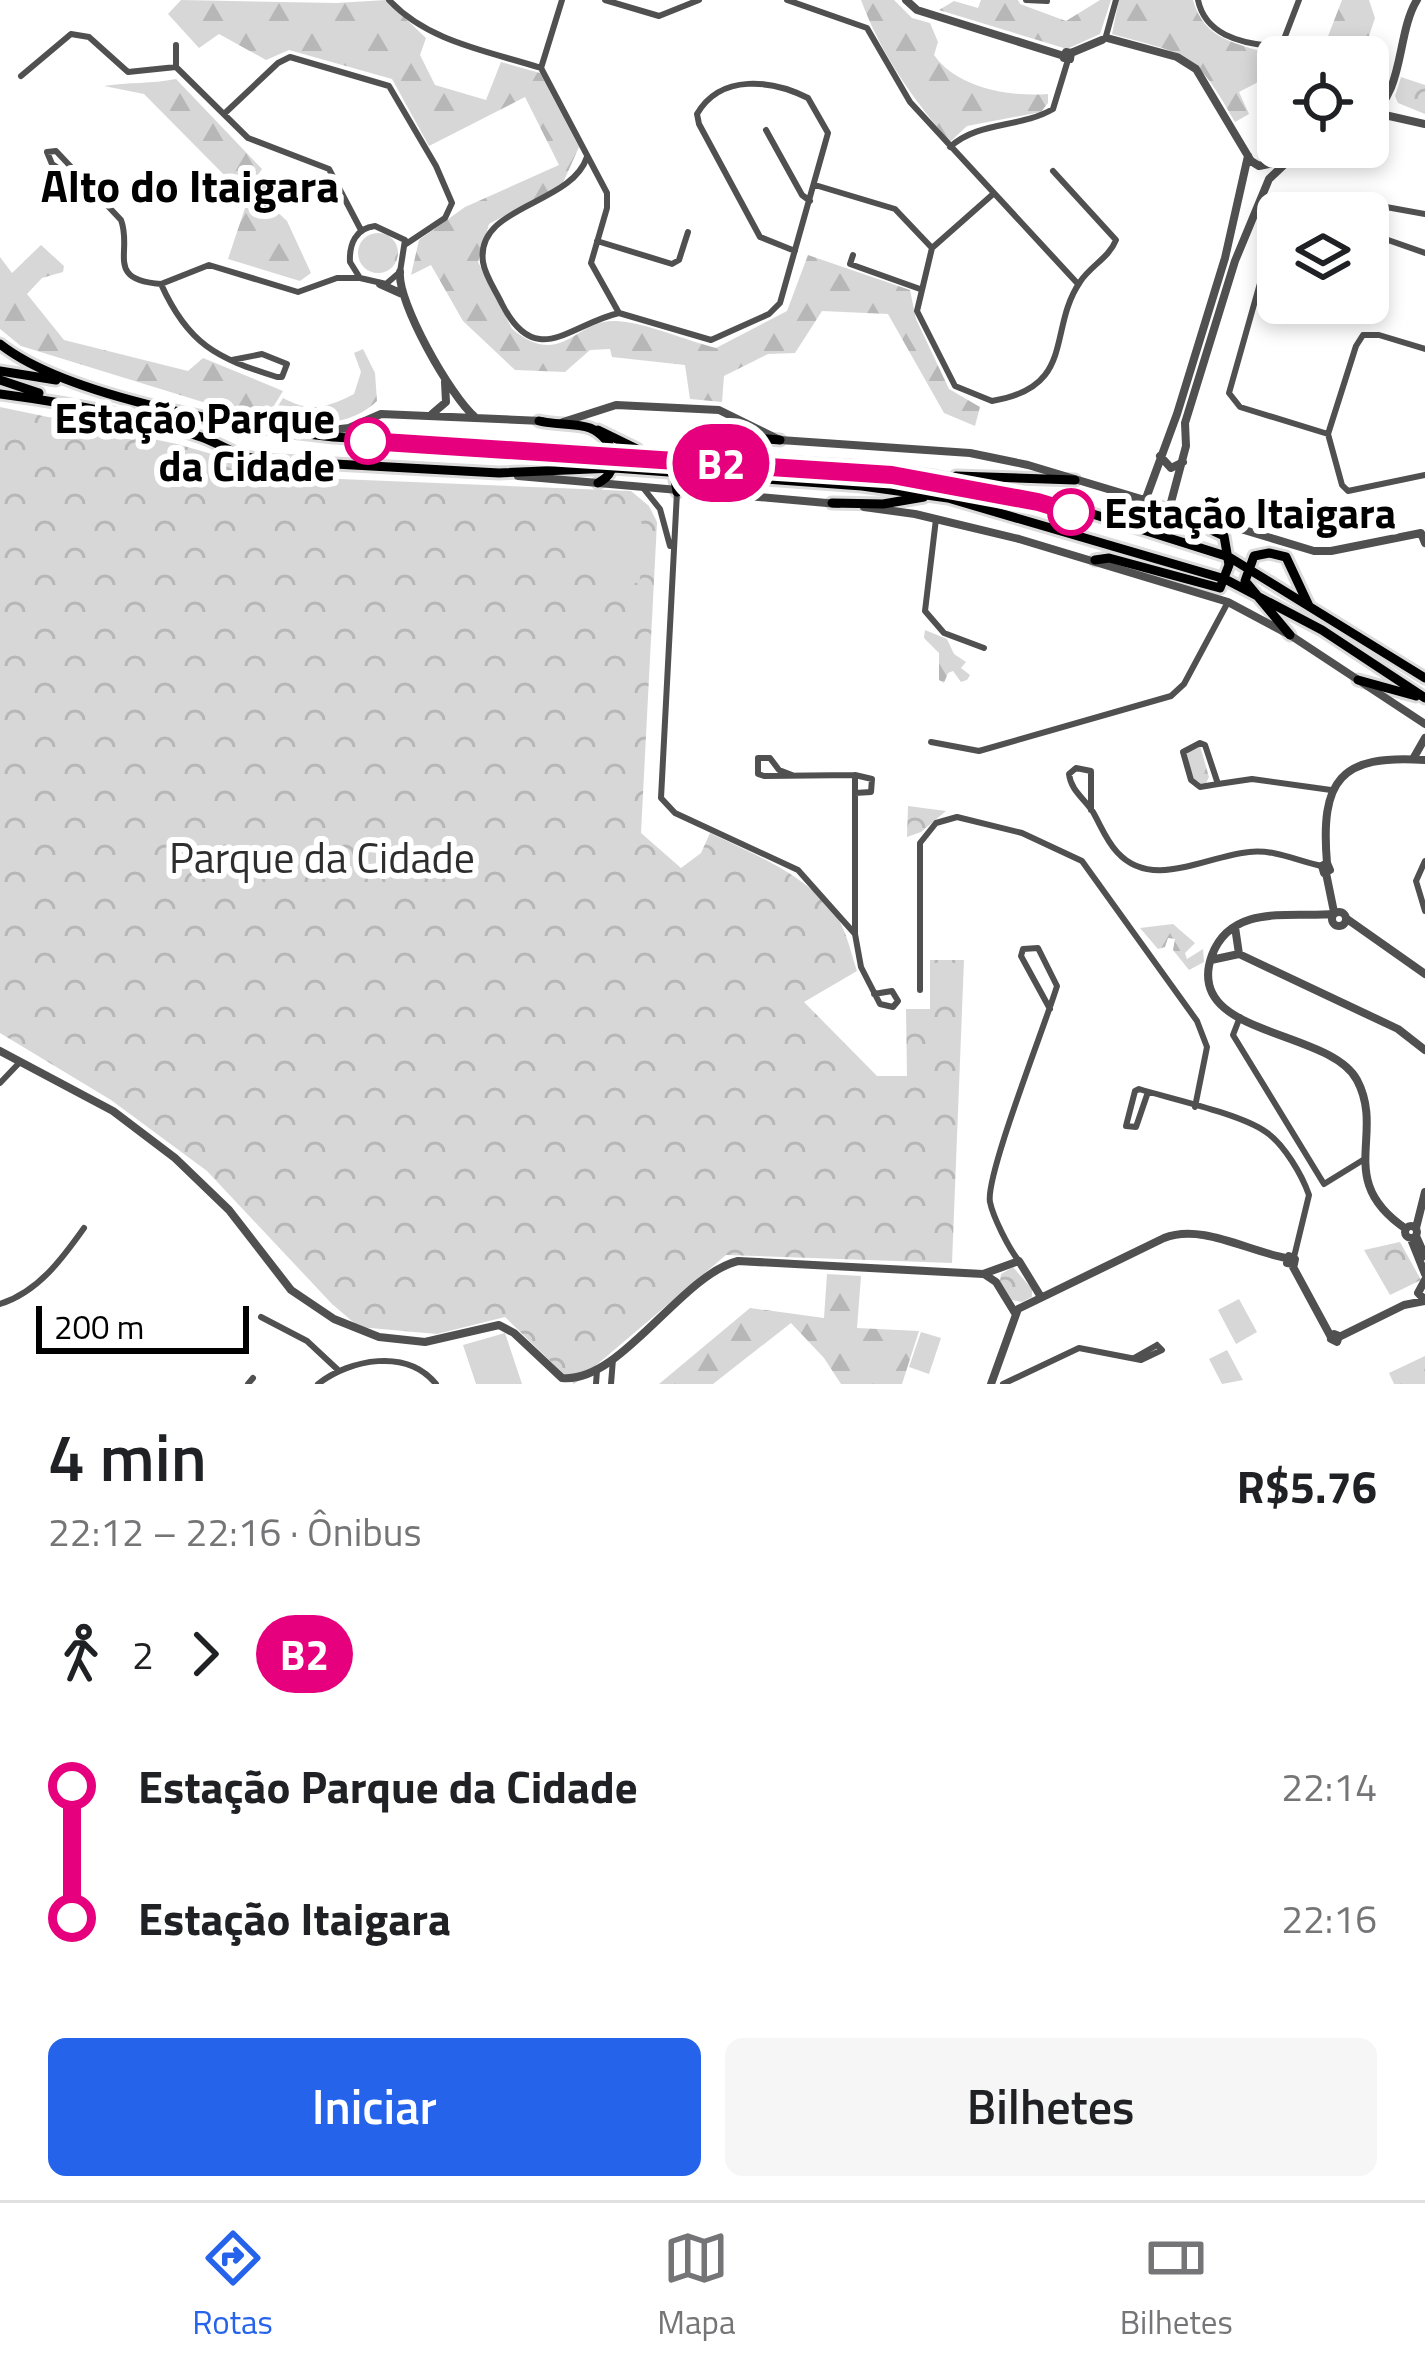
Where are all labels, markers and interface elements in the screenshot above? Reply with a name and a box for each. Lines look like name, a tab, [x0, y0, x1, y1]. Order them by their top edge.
map controls	[1257, 36, 1389, 324]
button: locate	[1257, 36, 1389, 168]
district label: Alto do Itaigara	[41, 151, 339, 219]
button: layers	[1257, 192, 1389, 324]
place label: Estação Parque da Cidade	[54, 385, 335, 497]
marker: Estação Parque da Cidade	[346, 419, 390, 463]
line badge: B2	[667, 424, 775, 502]
text: B2	[696, 431, 746, 495]
place label: Estação Itaigara	[1104, 480, 1396, 544]
marker: Estação Itaigara	[1049, 490, 1093, 534]
park label: Parque da Cidade	[169, 825, 475, 889]
scale bar	[36, 1300, 249, 1353]
text: 200 m	[54, 1302, 144, 1352]
text: 4 min	[48, 1406, 207, 1507]
text: R$5.76	[1237, 1452, 1377, 1520]
text: 22:12 – 22:16 · Ônibus	[48, 1502, 422, 1561]
icon: walk	[48, 1621, 114, 1687]
icon: forward	[172, 1621, 238, 1687]
text: B2	[280, 1622, 329, 1686]
text: 2	[132, 1625, 154, 1684]
text: Estação Parque da Cidade	[138, 1752, 638, 1820]
text: 22:14	[1281, 1757, 1377, 1816]
text: Estação Itaigara	[138, 1884, 451, 1952]
text: 22:16	[1281, 1889, 1377, 1948]
button: Iniciar	[48, 2038, 701, 2176]
button: Bilhetes	[725, 2038, 1377, 2176]
tab: Rotas	[192, 2225, 273, 2347]
tab: Mapa	[657, 2225, 735, 2347]
tab: Bilhetes	[1120, 2225, 1233, 2347]

